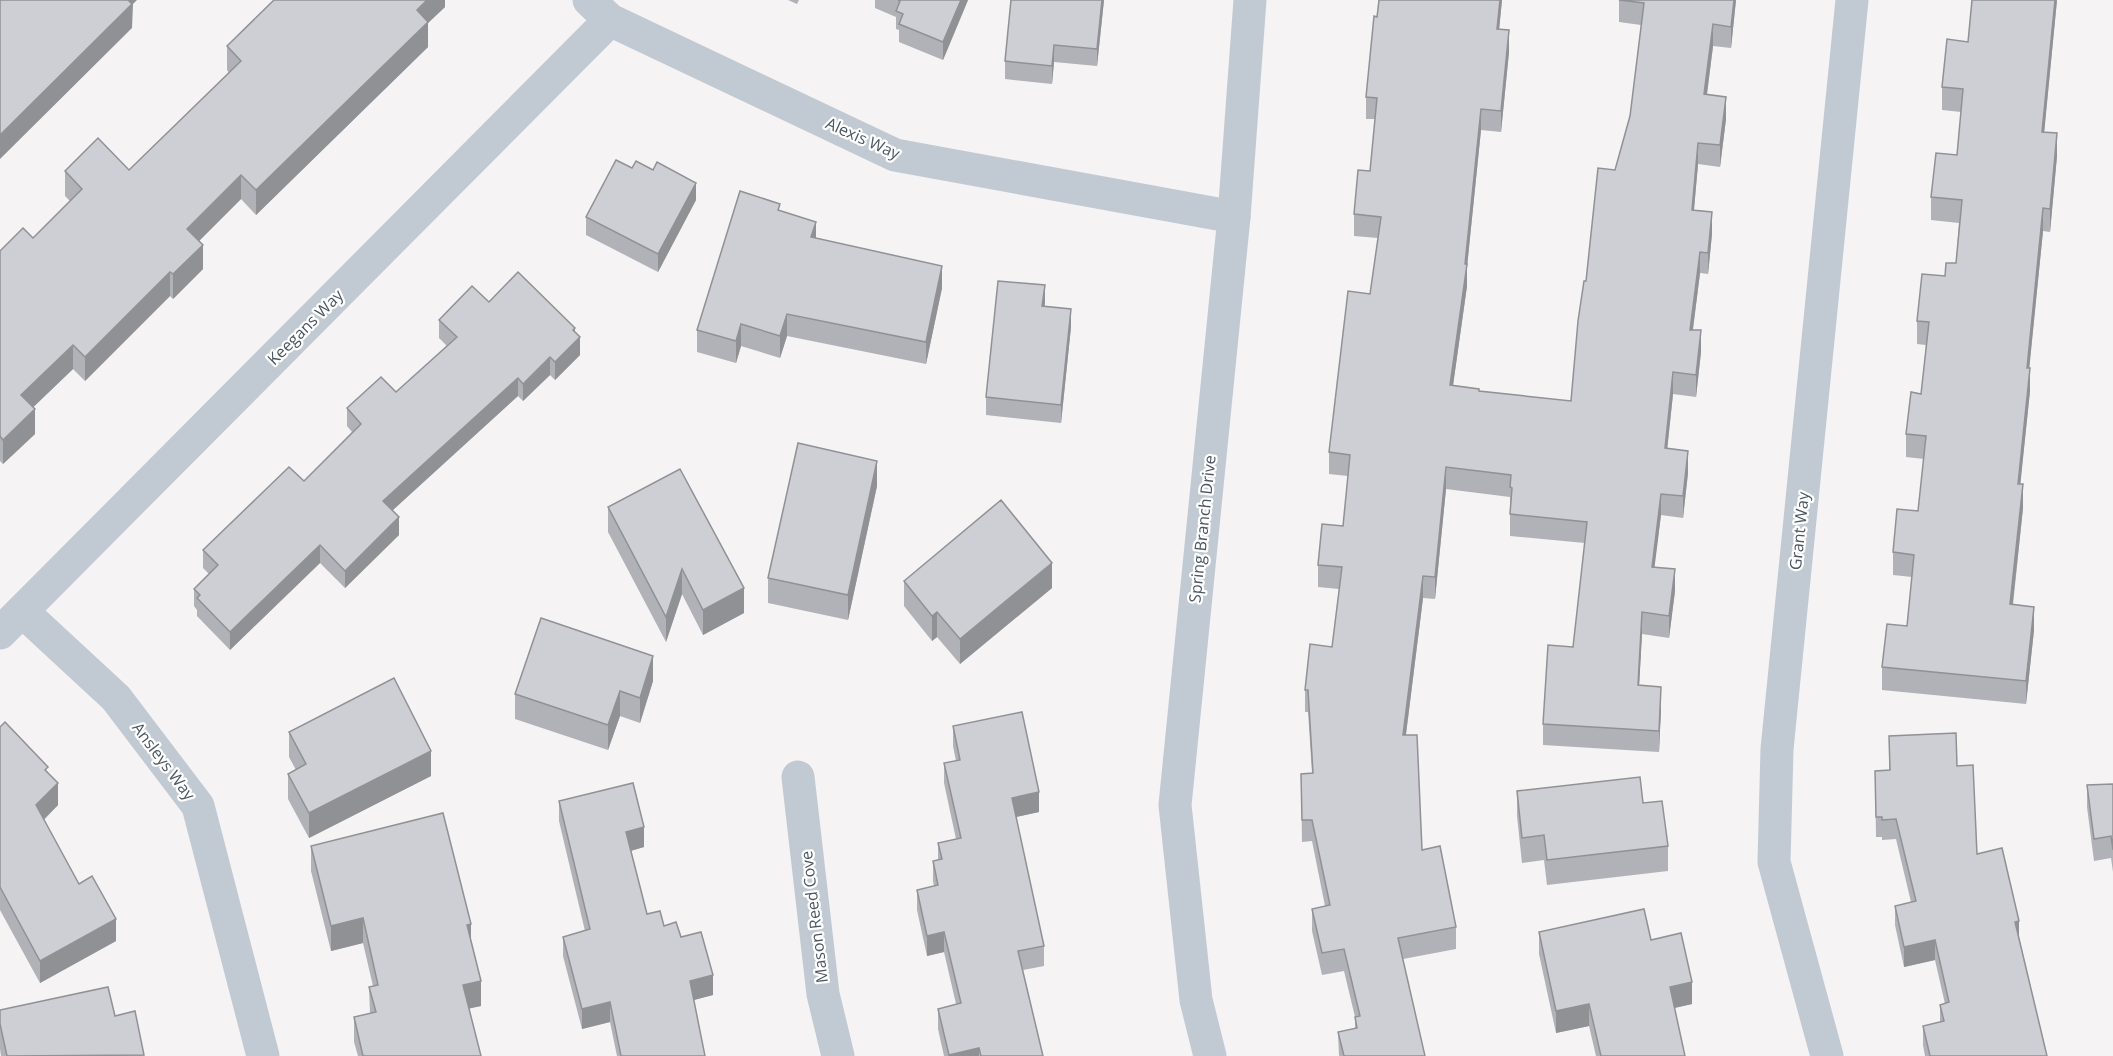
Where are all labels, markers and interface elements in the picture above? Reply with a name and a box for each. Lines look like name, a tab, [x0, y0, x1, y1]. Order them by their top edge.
street label: Alexis Way	[822, 112, 904, 165]
street label: Keegans Way	[262, 284, 348, 370]
street label: Spring Branch Drive	[1183, 454, 1221, 604]
street label: Grant Way	[1784, 490, 1814, 571]
street label: Ansleys Way	[128, 718, 201, 805]
street label: Mason Reed Cove	[795, 850, 833, 984]

